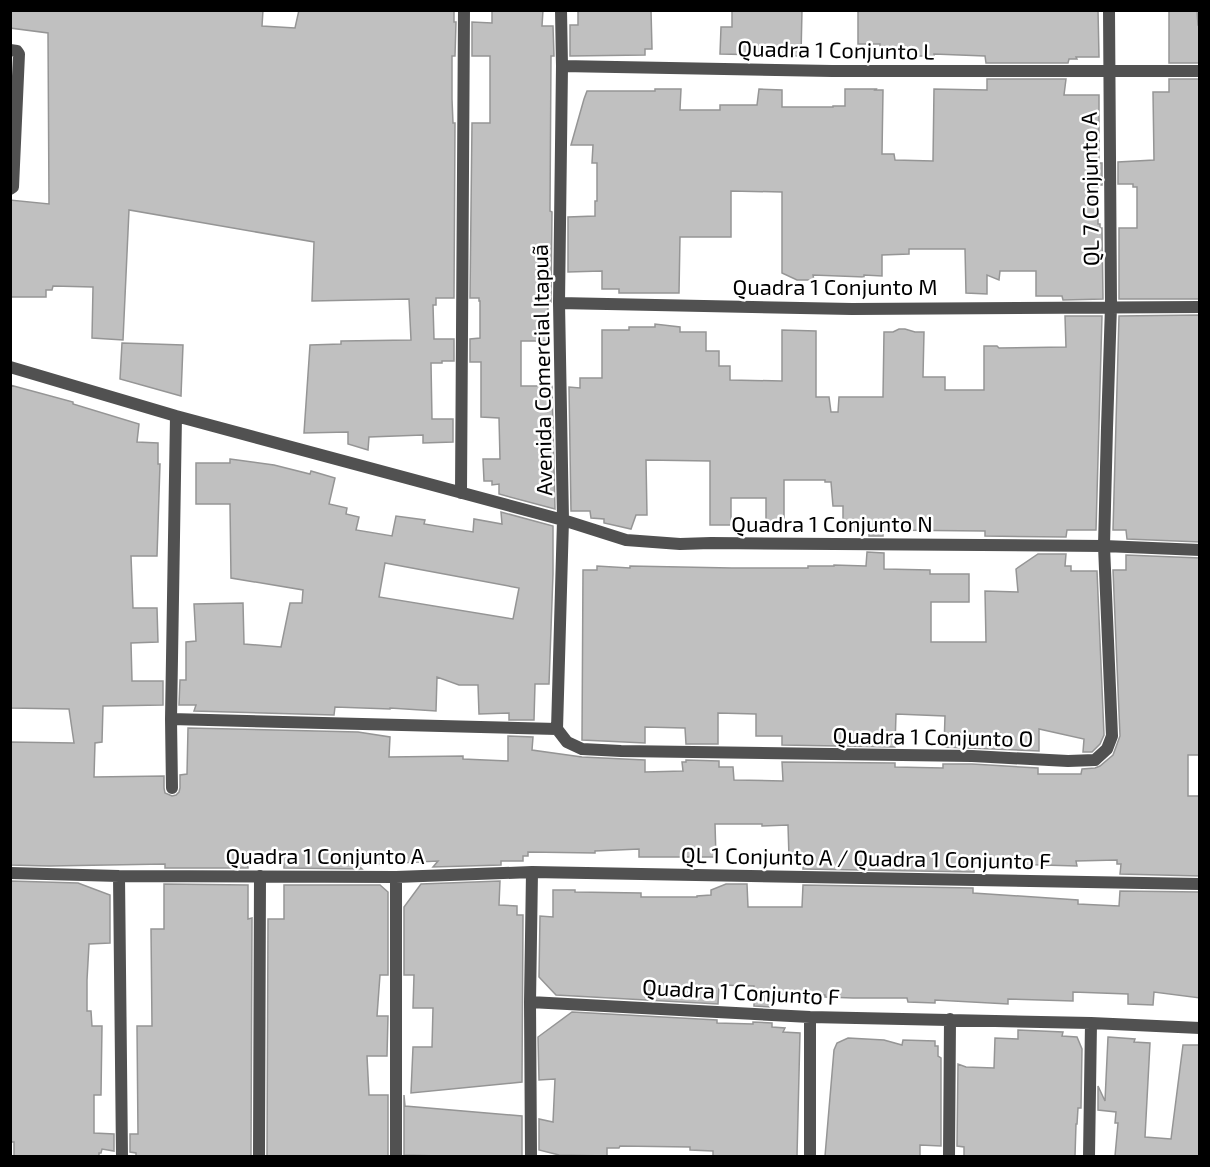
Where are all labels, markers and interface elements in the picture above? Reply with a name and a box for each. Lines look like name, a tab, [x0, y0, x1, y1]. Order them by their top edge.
street label: Quadra 1 Conjunto L	[737, 34, 935, 65]
street label: QL 7 Conjunto A	[1075, 111, 1104, 266]
street label: Avenida Comercial Itapuã	[526, 244, 556, 496]
street label: Quadra 1 Conjunto M	[732, 273, 938, 300]
street label: Quadra 1 Conjunto N	[731, 510, 933, 537]
street label: Quadra 1 Conjunto O	[833, 721, 1033, 752]
street label: QL 1 Conjunto A / Quadra 1 Conjunto F	[681, 841, 1051, 874]
street label: Quadra 1 Conjunto A	[226, 842, 425, 869]
street label: Quadra 1 Conjunto F	[642, 973, 841, 1010]

